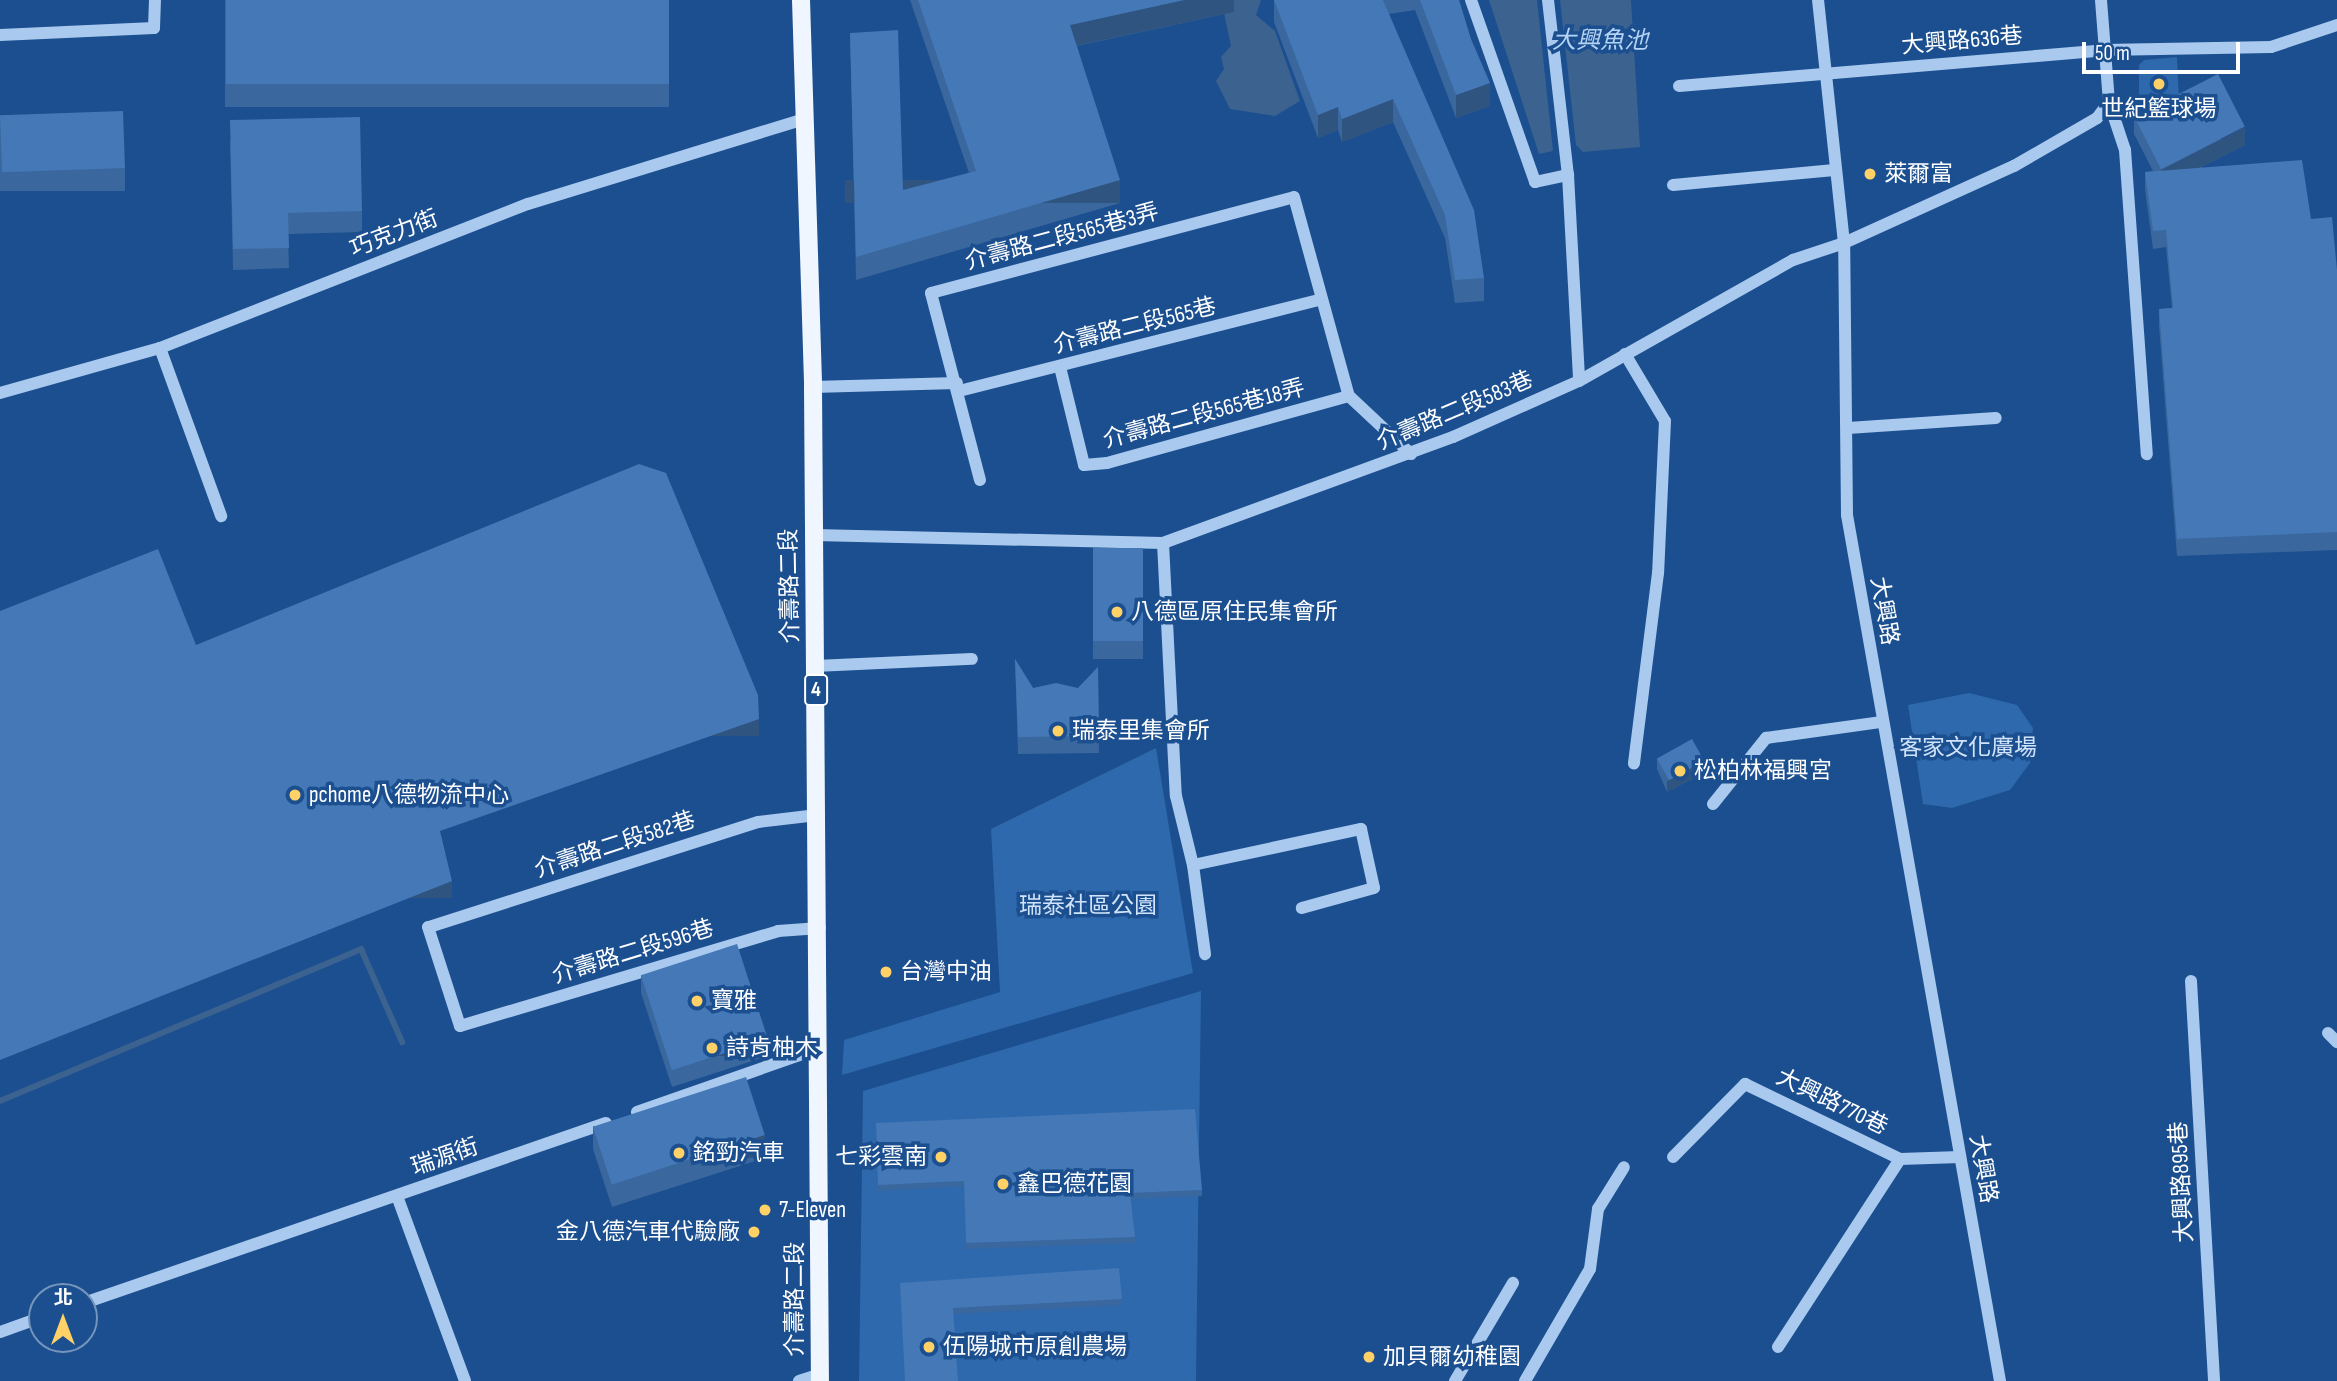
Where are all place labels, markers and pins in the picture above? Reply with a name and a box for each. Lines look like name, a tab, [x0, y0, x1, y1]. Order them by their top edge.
marker: 世紀籃球場	[2151, 76, 2167, 92]
place label: 世紀籃球場	[2102, 95, 2216, 123]
place label: 萊爾富	[1884, 160, 1953, 188]
marker: 萊爾富	[1862, 166, 1878, 182]
place label: 八德區原住民集會所	[1131, 598, 1338, 626]
marker: 八德區原住民集會所	[1109, 604, 1125, 620]
place label: 瑞泰里集會所	[1072, 717, 1210, 745]
marker: 瑞泰里集會所	[1050, 723, 1066, 739]
place label: 松柏林福興宮	[1694, 757, 1832, 785]
marker: 松柏林福興宮	[1672, 763, 1688, 779]
place label: pchome八德物流中心	[309, 781, 509, 809]
marker: pchome八德物流中心	[287, 787, 303, 803]
place label: 台灣中油	[900, 958, 992, 986]
marker: 台灣中油	[878, 964, 894, 980]
place label: 寶雅	[711, 987, 757, 1015]
marker: 寶雅	[689, 993, 705, 1009]
place label: 詩肯柚木	[726, 1034, 818, 1062]
marker: 詩肯柚木	[704, 1040, 720, 1056]
place label: 銘勁汽車	[693, 1139, 785, 1167]
place label: 七彩雲南	[835, 1143, 927, 1171]
marker: 銘勁汽車	[671, 1145, 687, 1161]
marker: 七彩雲南	[933, 1149, 949, 1165]
place label: 鑫巴德花園	[1017, 1170, 1132, 1198]
marker: 鑫巴德花園	[995, 1176, 1011, 1192]
place label: 7-Eleven	[779, 1196, 846, 1224]
marker: 7-Eleven	[757, 1202, 773, 1218]
place label: 金八德汽車代驗廠	[556, 1218, 740, 1246]
marker: 金八德汽車代驗廠	[746, 1224, 762, 1240]
place label: 伍陽城市原創農場	[943, 1333, 1127, 1361]
marker: 伍陽城市原創農場	[921, 1339, 937, 1355]
place label: 加貝爾幼稚園	[1383, 1343, 1521, 1371]
marker: 加貝爾幼稚園	[1361, 1349, 1377, 1365]

